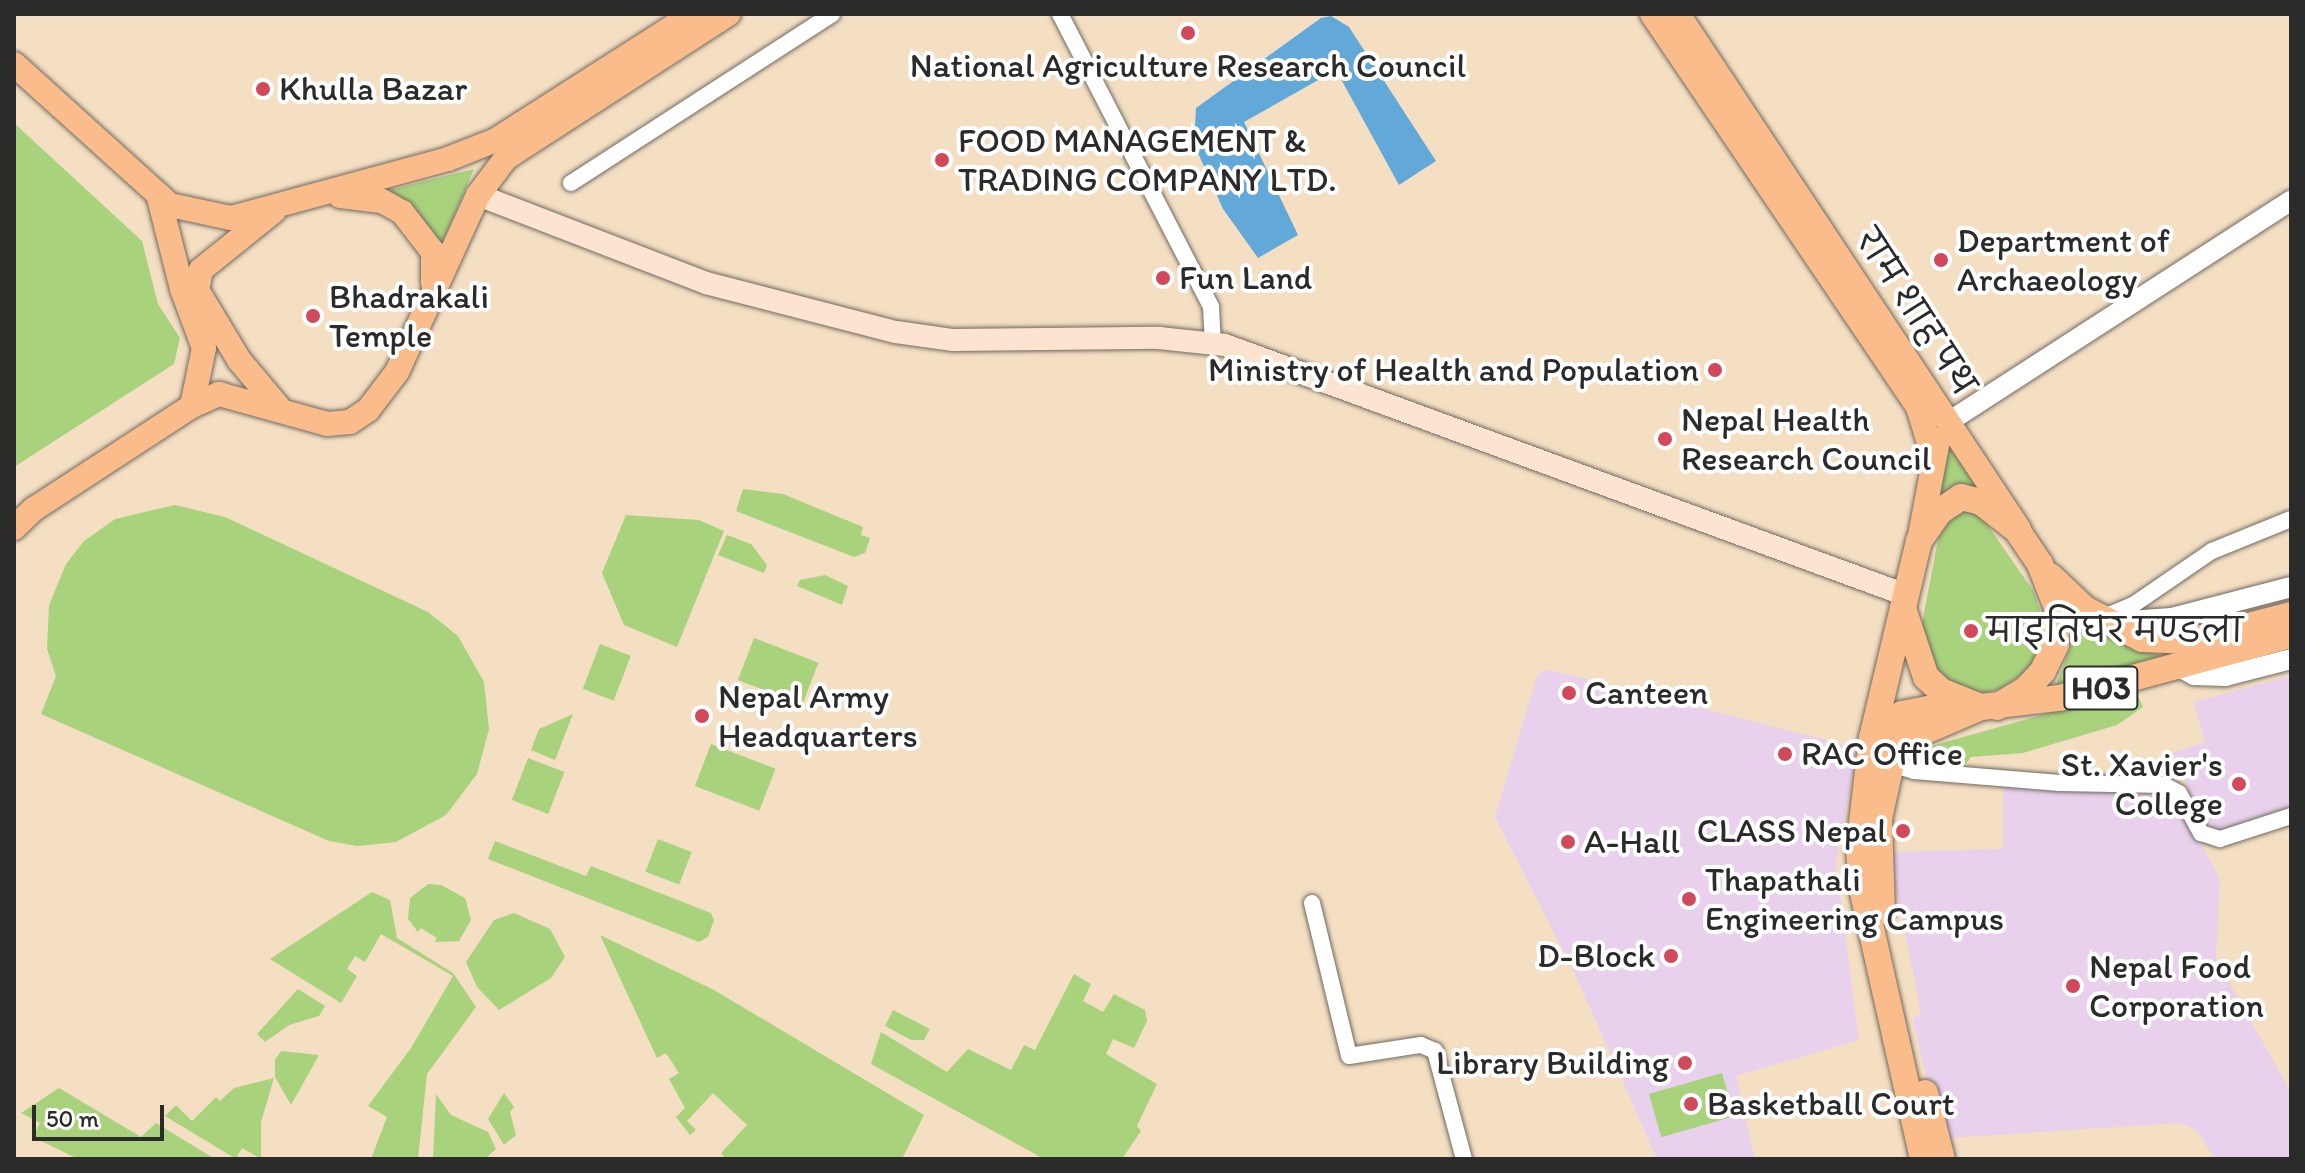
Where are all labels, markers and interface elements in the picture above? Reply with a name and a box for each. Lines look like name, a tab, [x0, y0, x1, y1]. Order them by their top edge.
marker: National Agriculture Research Council	[1179, 24, 1197, 42]
place label: National Agriculture Research Council	[909, 46, 1467, 86]
place label: Khulla Bazar	[279, 69, 466, 109]
marker: Khulla Bazar	[254, 80, 272, 98]
place label: FOOD MANAGEMENT & TRADING COMPANY LTD.	[958, 120, 1338, 200]
marker: FOOD MANAGEMENT & TRADING COMPANY LTD.	[933, 151, 951, 169]
place label: Department of Archaeology	[1957, 220, 2170, 300]
street label: राम शाह पथ	[1847, 221, 1985, 403]
marker: Department of Archaeology	[1932, 251, 1950, 269]
place label: Fun Land	[1179, 258, 1314, 298]
marker: Fun Land	[1154, 269, 1172, 287]
place label: Bhadrakali Temple	[329, 276, 489, 356]
marker: Bhadrakali Temple	[304, 307, 322, 325]
place label: Ministry of Health and Population	[1208, 350, 1699, 390]
marker: Ministry of Health and Population	[1706, 361, 1724, 379]
place label: Nepal Health Research Council	[1681, 399, 1932, 478]
marker: Nepal Health Research Council	[1656, 430, 1674, 448]
place label: माइतिघर मण्डला	[1987, 611, 2243, 651]
marker: माइतिघर मण्डला	[1962, 622, 1980, 640]
road number: H03	[2063, 660, 2139, 716]
place label: Canteen	[1585, 673, 1708, 713]
place label: Nepal Army Headquarters	[718, 676, 918, 756]
marker: Canteen	[1560, 684, 1578, 702]
marker: Nepal Army Headquarters	[693, 707, 711, 725]
place label: RAC Office	[1801, 734, 1963, 774]
place label: St. Xavier's College	[2061, 744, 2223, 824]
marker: RAC Office	[1776, 745, 1794, 763]
marker: St. Xavier's College	[2230, 775, 2248, 793]
place label: CLASS Nepal	[1697, 811, 1887, 851]
place label: A-Hall	[1584, 822, 1680, 862]
marker: CLASS Nepal	[1894, 822, 1912, 840]
marker: A-Hall	[1559, 833, 1577, 851]
place label: Thapathali Engineering Campus	[1705, 859, 2005, 938]
marker: Thapathali Engineering Campus	[1680, 890, 1698, 908]
place label: D-Block	[1537, 936, 1655, 976]
place label: Nepal Food Corporation	[2089, 946, 2264, 1026]
marker: D-Block	[1662, 947, 1680, 965]
marker: Nepal Food Corporation	[2064, 977, 2082, 995]
place label: Library Building	[1436, 1043, 1669, 1083]
marker: Library Building	[1676, 1054, 1694, 1072]
place label: Basketball Court	[1707, 1084, 1954, 1124]
scale bar	[36, 1089, 168, 1139]
marker: Basketball Court	[1682, 1095, 1700, 1113]
text: 50 m	[46, 1104, 99, 1133]

